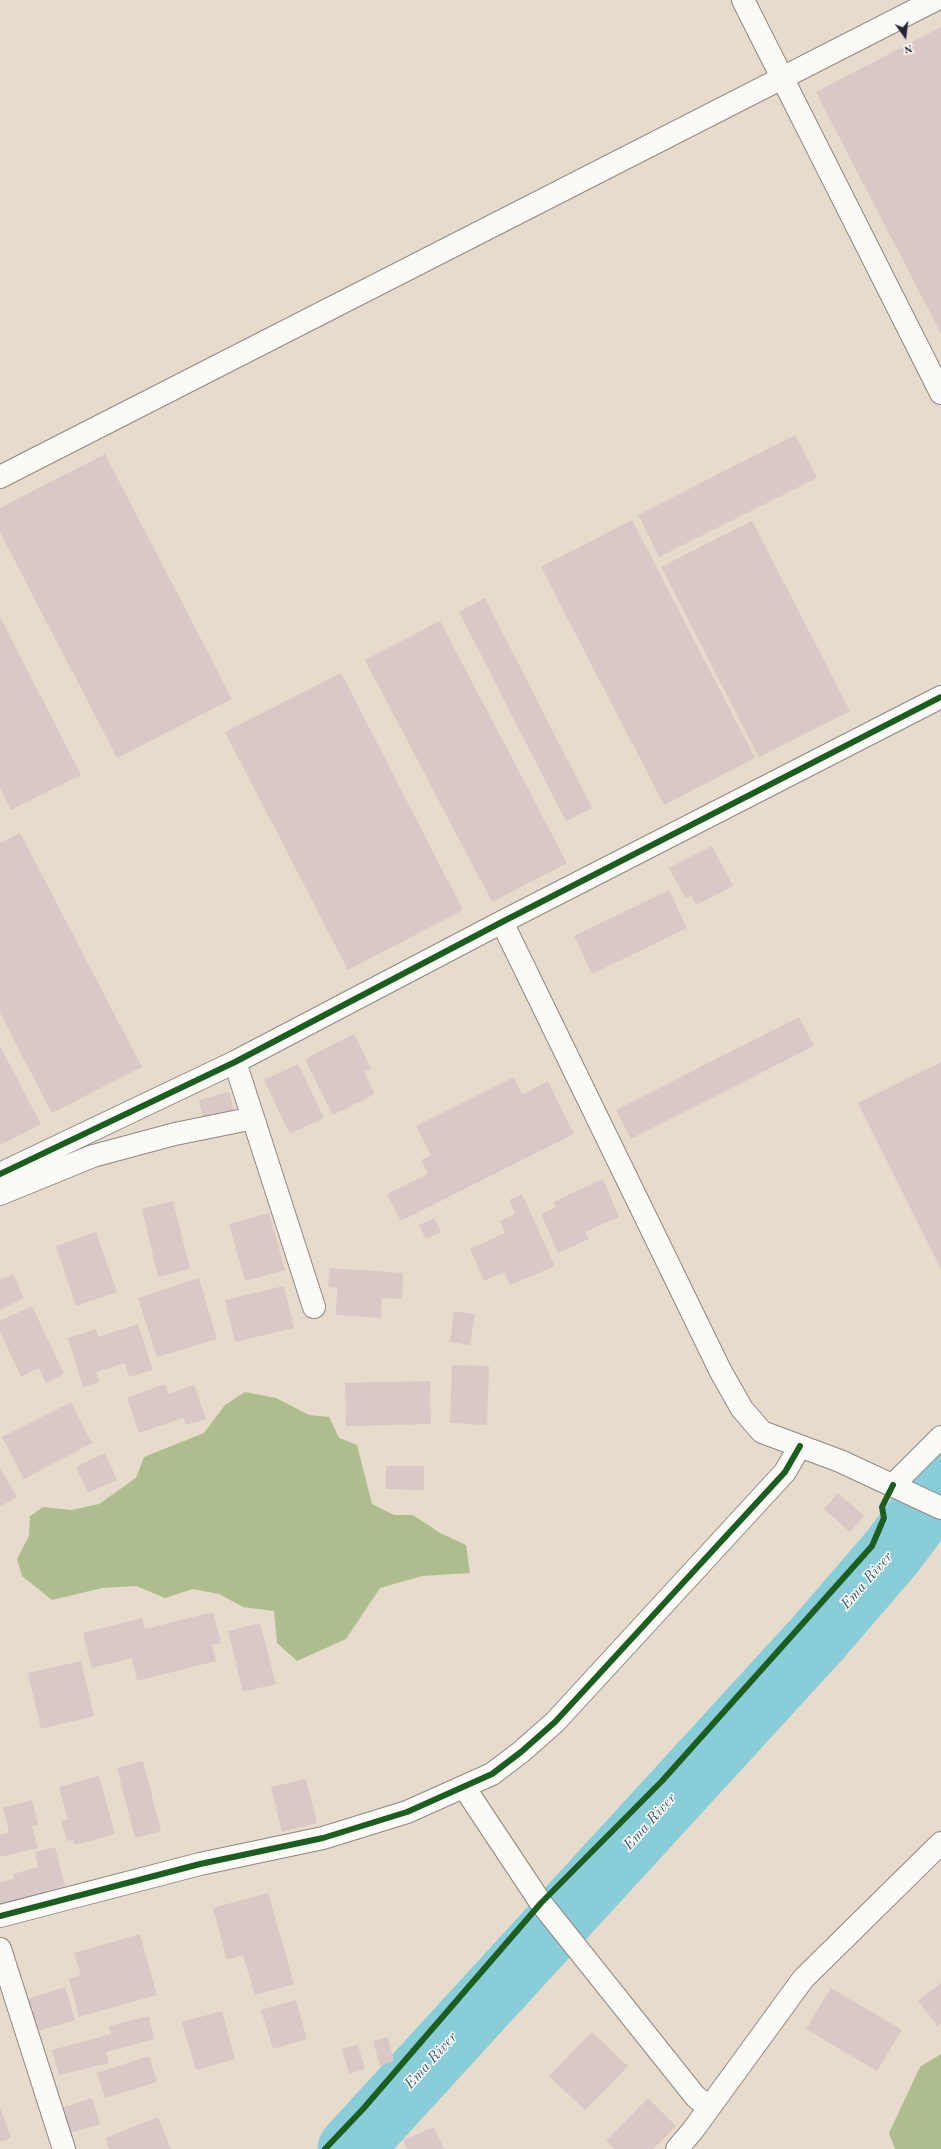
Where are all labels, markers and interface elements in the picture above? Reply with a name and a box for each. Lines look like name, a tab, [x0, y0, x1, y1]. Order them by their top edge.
north arrow	[885, 16, 925, 56]
text: N	[903, 42, 913, 54]
water label: Ema River	[837, 1549, 897, 1613]
water label: Ema River	[620, 1790, 680, 1854]
water label: Ema River	[401, 2029, 461, 2093]

